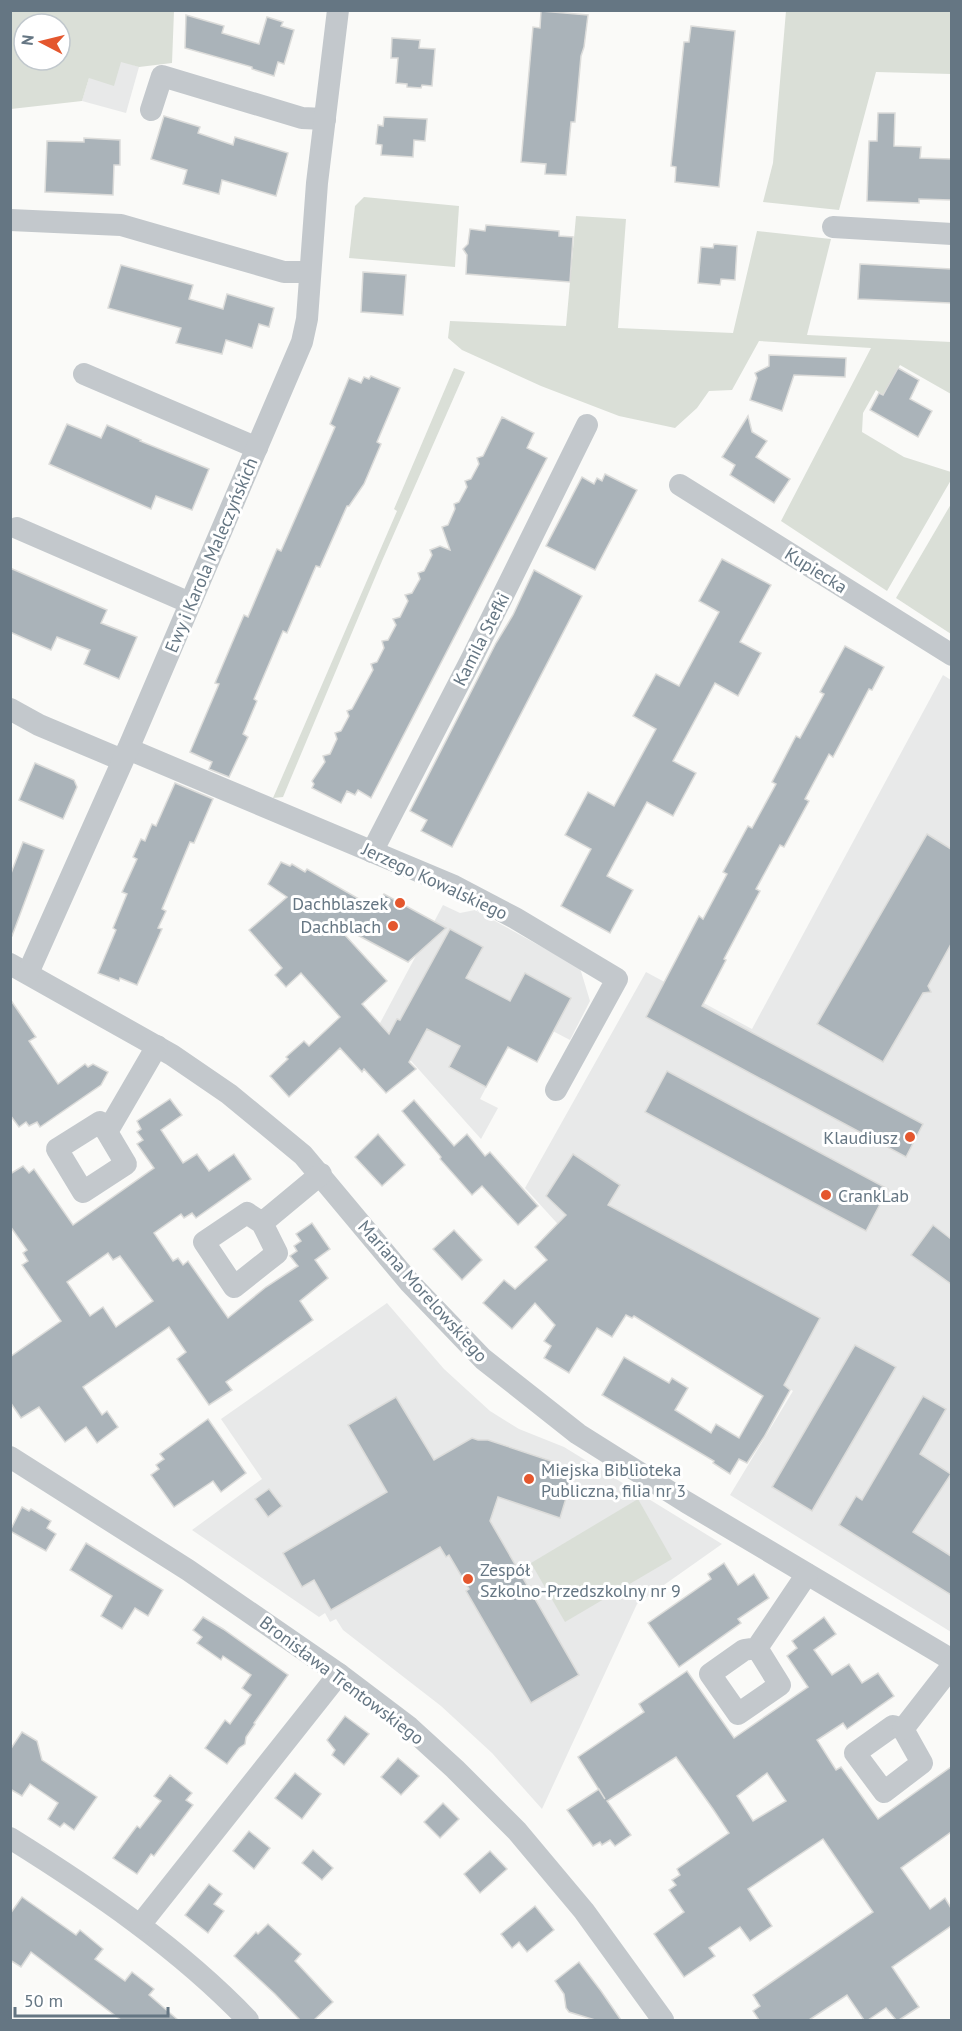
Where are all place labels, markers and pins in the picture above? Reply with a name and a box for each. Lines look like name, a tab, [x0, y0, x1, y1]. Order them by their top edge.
place label: Dachblaszek	[292, 892, 388, 915]
marker: Dachblaszek	[393, 896, 407, 910]
place label: Dachblach	[300, 915, 381, 938]
marker: Dachblach	[386, 919, 400, 933]
place label: Klaudiusz	[823, 1126, 898, 1149]
marker: Klaudiusz	[903, 1130, 917, 1144]
place label: CrankLab	[838, 1184, 909, 1207]
marker: CrankLab	[819, 1188, 833, 1202]
place label: Miejska Biblioteka Publiczna, filia nr 3	[541, 1458, 686, 1502]
marker: Miejska Biblioteka Publiczna, filia nr 3	[522, 1472, 536, 1486]
place label: Zespół Szkolno-Przedszkolny nr 9	[480, 1558, 681, 1602]
marker: Zespół Szkolno-Przedszkolny nr 9	[461, 1572, 475, 1586]

